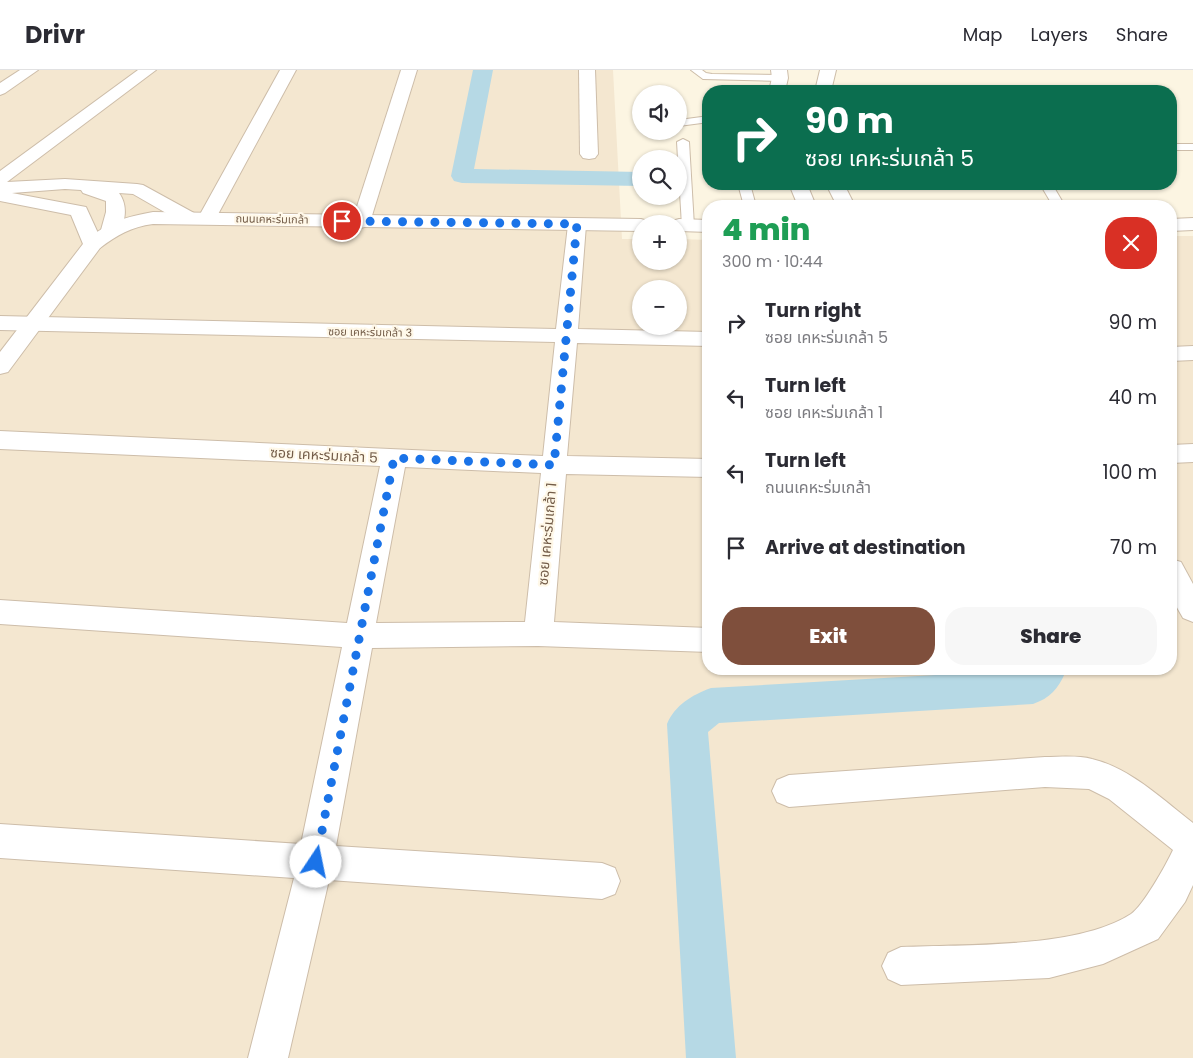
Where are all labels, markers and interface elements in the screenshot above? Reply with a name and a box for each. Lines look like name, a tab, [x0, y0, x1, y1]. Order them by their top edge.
text: Drivr	[25, 18, 85, 51]
text: Map	[963, 22, 1003, 47]
text: Layers	[1031, 22, 1088, 47]
text: Share	[1116, 22, 1168, 47]
map controls	[632, 85, 687, 335]
button: sound	[632, 85, 687, 140]
text: 90 m	[805, 96, 894, 145]
icon: right	[722, 105, 787, 170]
text: ซอย เคหะร่มเกล้า 5	[805, 143, 974, 174]
button: search	[632, 150, 687, 205]
pin	[321, 200, 363, 242]
icon: arrive	[328, 207, 356, 235]
text: 4 min	[722, 208, 810, 251]
street label: ถนนเคหะร่มเกล้า	[235, 210, 309, 228]
button: +	[632, 215, 687, 270]
button: close	[1105, 217, 1157, 269]
text: 300 m · 10:44	[722, 250, 823, 273]
button: −	[632, 280, 687, 335]
text: Turn right	[765, 297, 861, 324]
icon: right	[722, 309, 750, 337]
text: 90 m	[1108, 309, 1157, 336]
street label: ซอย เคหะร่มเกล้า 3	[328, 323, 412, 341]
text: ซอย เคหะร่มเกล้า 5	[765, 326, 888, 349]
text: Turn left	[765, 372, 846, 399]
icon: left	[722, 384, 750, 412]
text: 40 m	[1108, 384, 1157, 411]
text: ซอย เคหะร่มเกล้า 1	[765, 401, 883, 424]
street label: ซอย เคหะร่มเกล้า 5	[270, 442, 378, 468]
text: Turn left	[765, 447, 846, 474]
icon: left	[722, 459, 750, 487]
text: 100 m	[1102, 459, 1157, 486]
text: ถนนเคหะร่มเกล้า	[765, 476, 871, 499]
street label: ซอย เคหะร่มเกล้า 1	[533, 482, 561, 586]
icon: arrive	[722, 534, 750, 562]
text: Arrive at destination	[765, 534, 966, 561]
text: 70 m	[1110, 534, 1157, 561]
button: Exit	[722, 607, 935, 665]
button: Share	[945, 607, 1157, 665]
position arrow	[289, 835, 341, 887]

